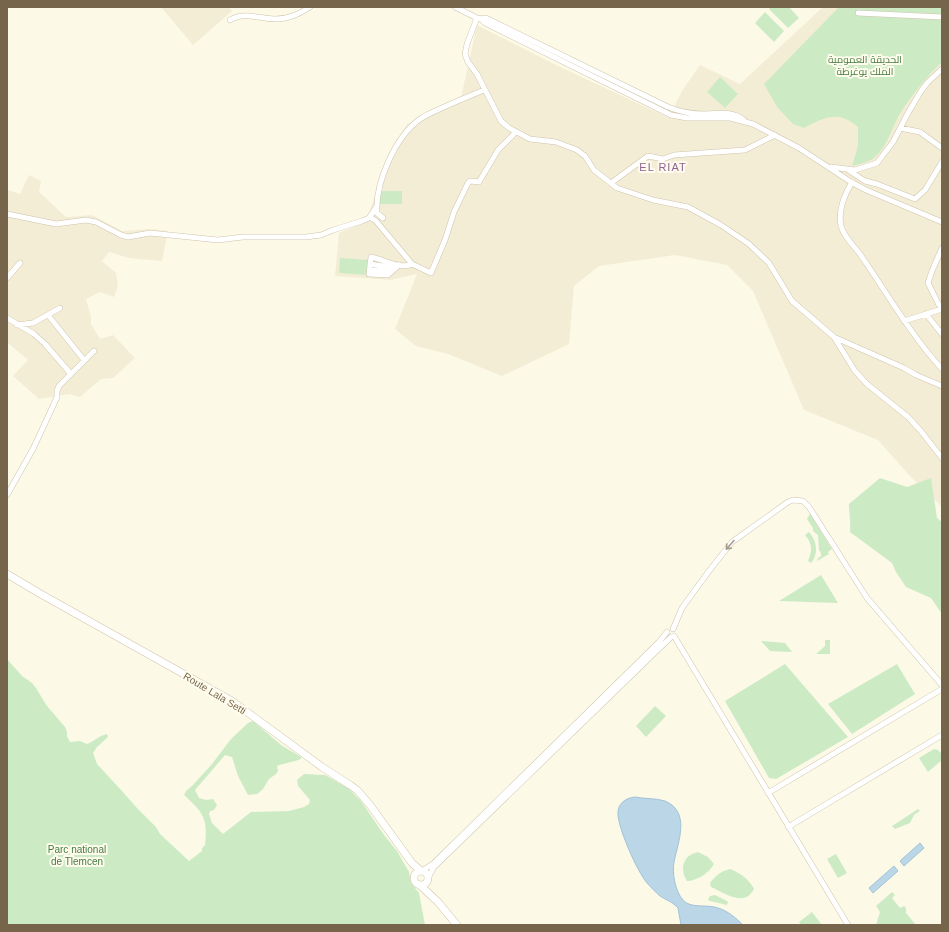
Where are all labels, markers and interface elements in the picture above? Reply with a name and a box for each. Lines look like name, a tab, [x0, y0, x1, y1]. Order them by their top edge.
park label: الحديقة العمومية الملك يوغرطة	[828, 54, 902, 77]
district label: EL RIAT	[639, 161, 687, 173]
one-way arrow	[726, 540, 735, 550]
street label: Route Lala Setti	[181, 670, 248, 716]
park label: Parc national de Tlemcen	[48, 844, 106, 867]

